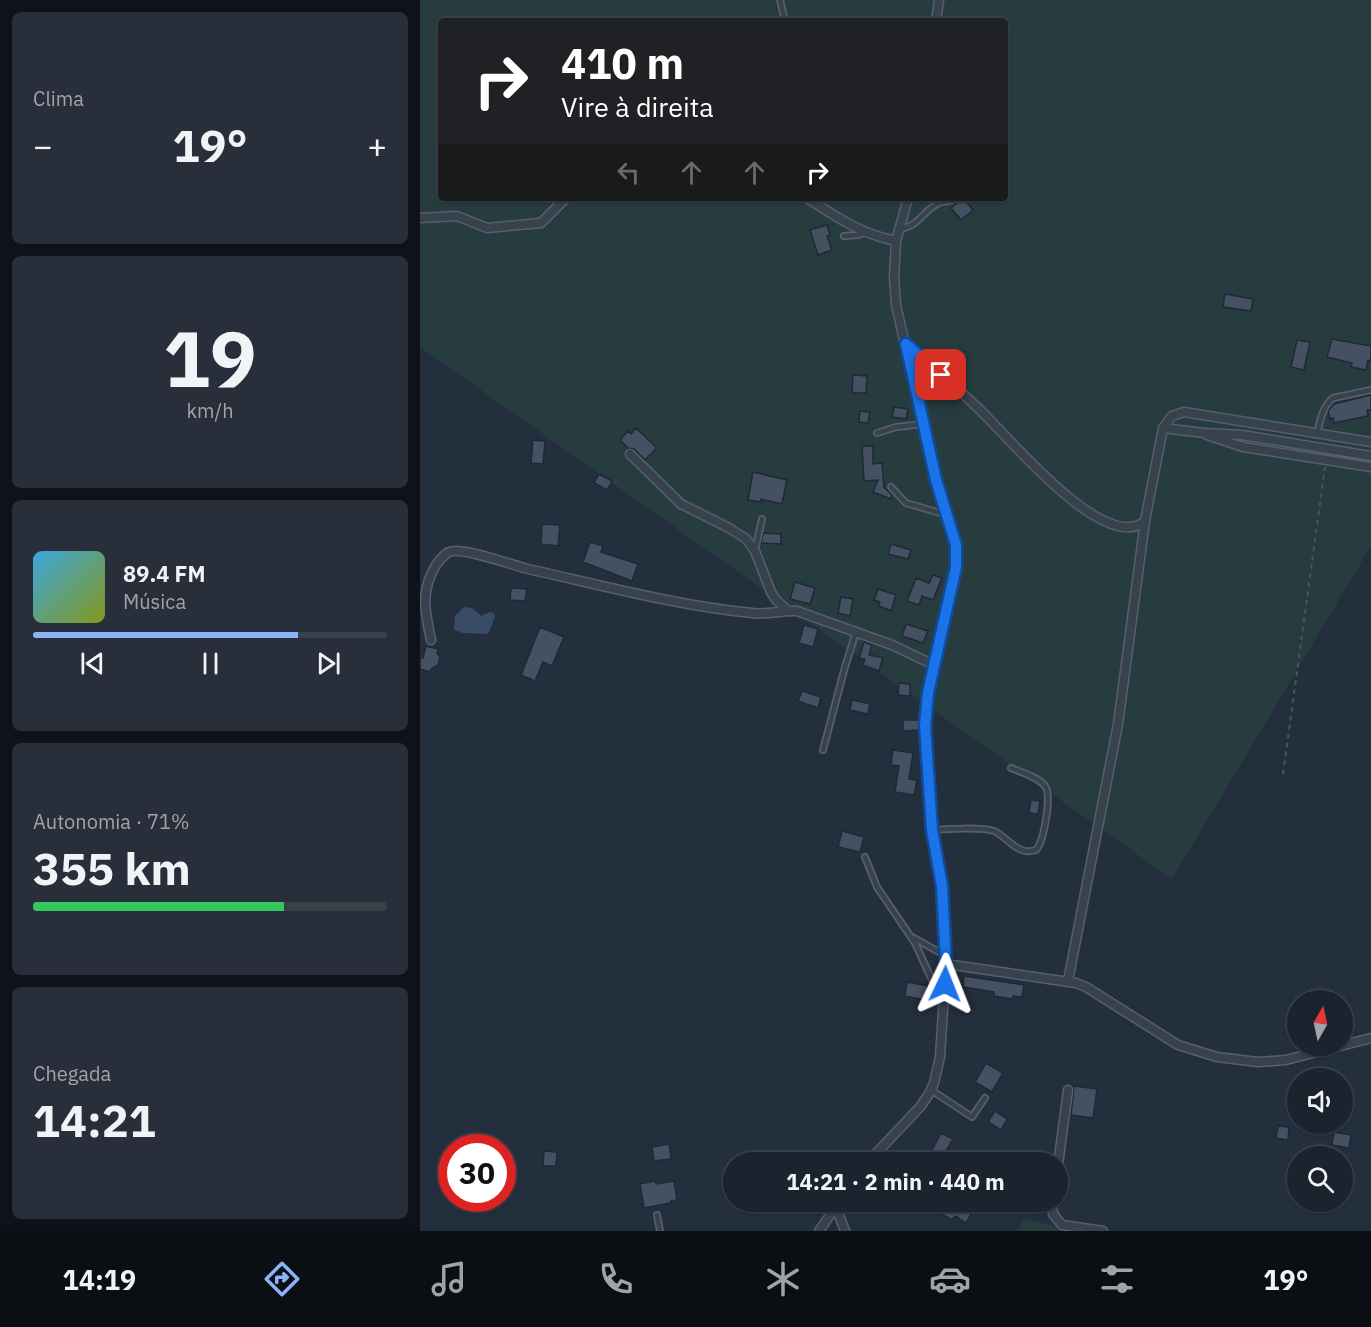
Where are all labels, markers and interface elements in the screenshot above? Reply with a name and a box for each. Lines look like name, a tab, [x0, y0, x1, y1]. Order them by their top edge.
text: 410 m	[561, 36, 684, 91]
icon: right	[462, 42, 540, 120]
text: Clima	[33, 85, 84, 112]
text: Vire à direita	[561, 89, 714, 124]
text: 19°	[172, 116, 248, 174]
text: −	[33, 124, 53, 167]
text: +	[367, 124, 387, 167]
icon: left	[612, 156, 645, 189]
icon: ahead	[675, 156, 708, 189]
icon: ahead	[738, 156, 771, 189]
icon: right	[801, 156, 834, 189]
text: 19	[163, 307, 257, 408]
pin	[915, 349, 966, 400]
icon: arrive	[924, 358, 957, 391]
text: km/h	[186, 397, 234, 424]
text: 89.4 FM	[123, 559, 206, 588]
text: Música	[123, 588, 186, 615]
icon: previous	[76, 647, 109, 680]
icon: pause	[194, 647, 227, 680]
icon: next	[312, 647, 345, 680]
text: Autonomia · 71%	[33, 808, 190, 835]
text: 355 km	[33, 839, 191, 897]
position arrow	[913, 952, 977, 1016]
north arrow	[1287, 990, 1353, 1056]
map controls	[1287, 990, 1353, 1212]
text: Chegada	[33, 1060, 111, 1087]
button: sound	[1287, 1068, 1353, 1134]
text: 14:21	[33, 1091, 156, 1149]
speed limit sign: 30	[438, 1134, 516, 1212]
button: search	[1287, 1146, 1353, 1212]
text: 14:21 · 2 min · 440 m	[786, 1167, 1005, 1196]
icon: directions	[261, 1258, 303, 1300]
icon: music	[428, 1258, 470, 1300]
icon: phone	[595, 1258, 637, 1300]
icon: climate	[762, 1258, 804, 1300]
icon: car	[929, 1258, 971, 1300]
icon: filters	[1096, 1258, 1138, 1300]
text: 14:19	[63, 1262, 136, 1297]
text: 19°	[1263, 1262, 1308, 1297]

